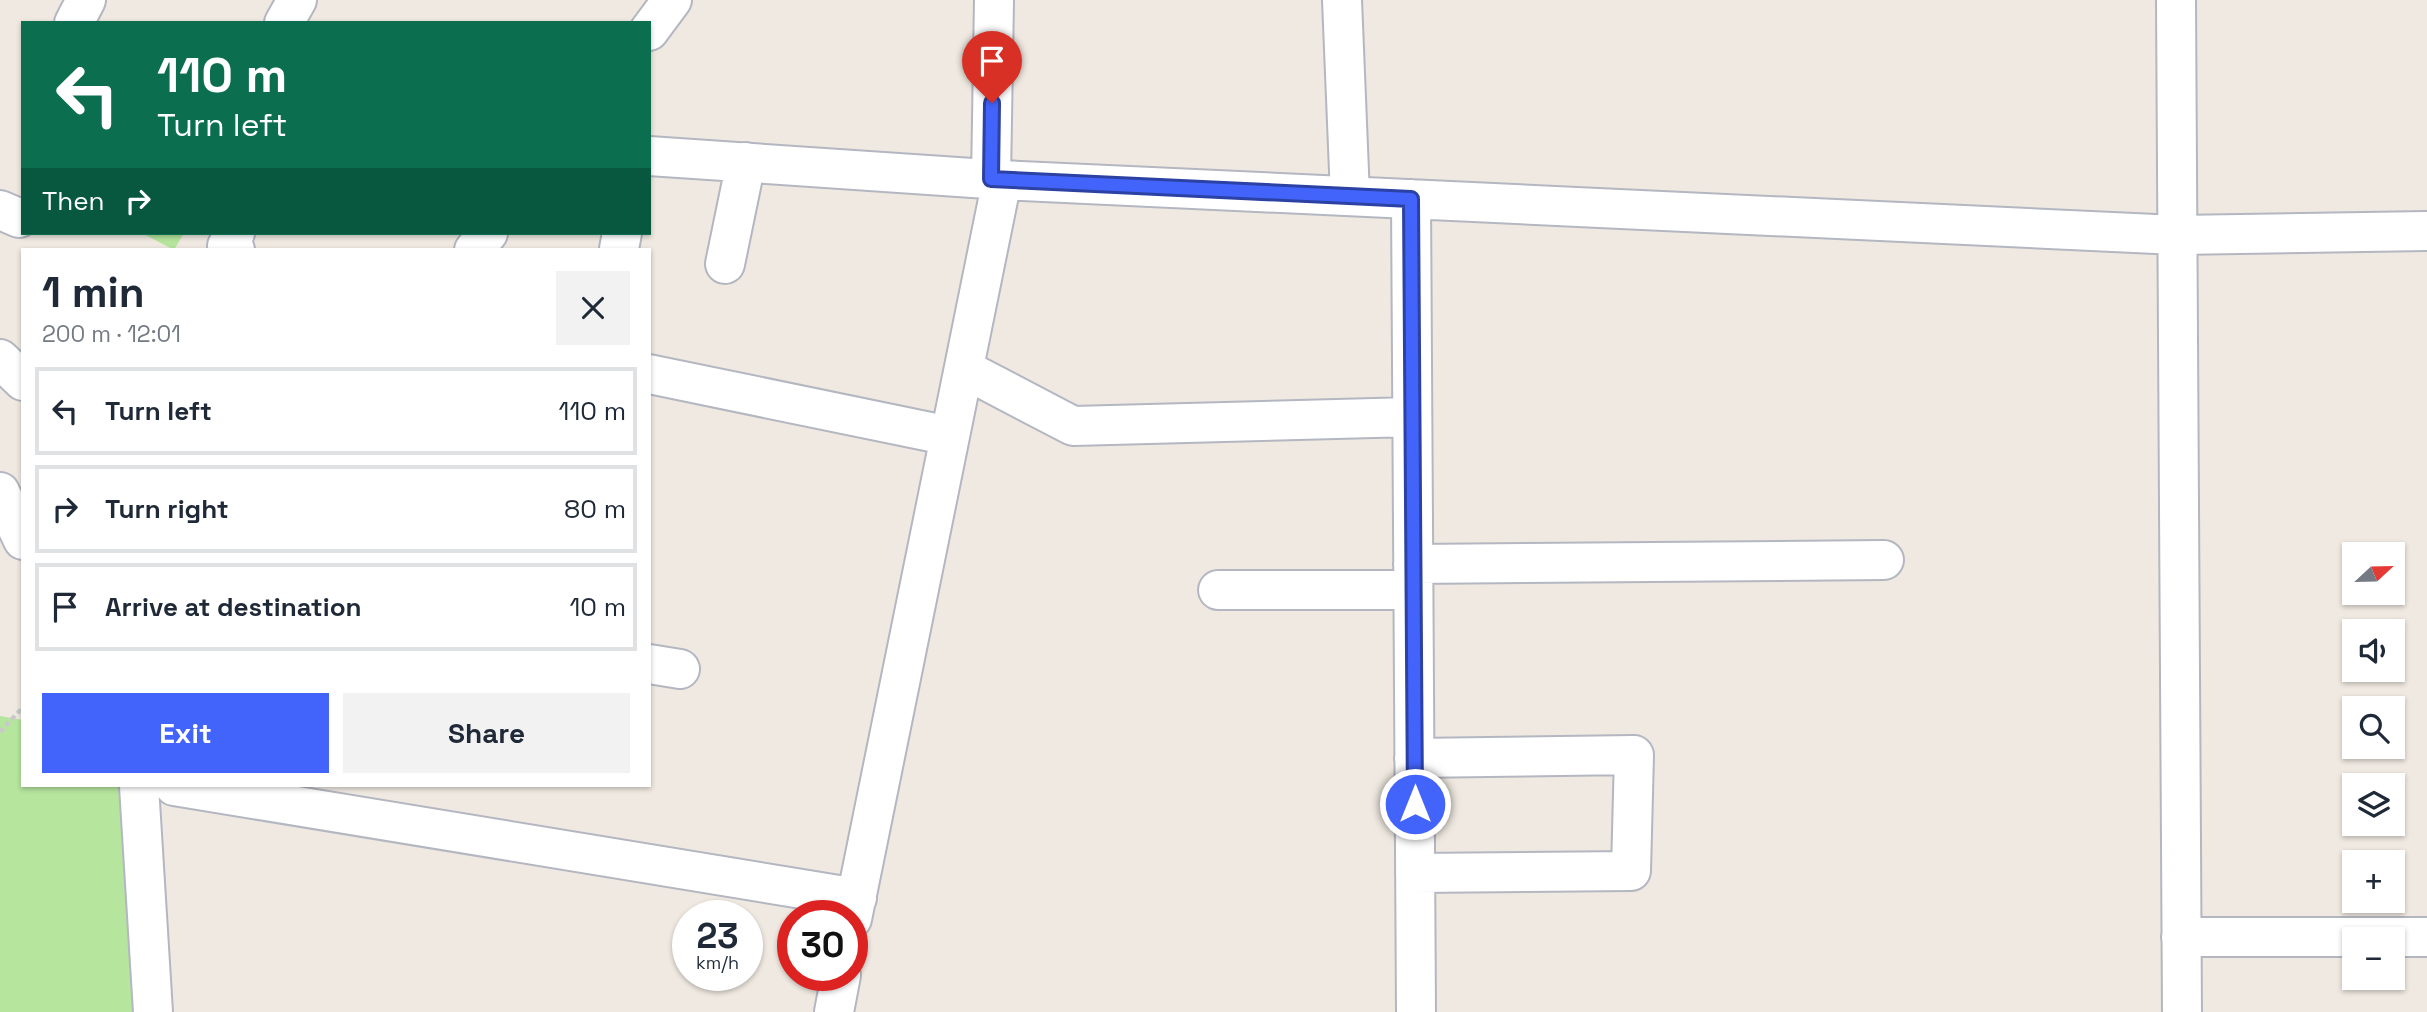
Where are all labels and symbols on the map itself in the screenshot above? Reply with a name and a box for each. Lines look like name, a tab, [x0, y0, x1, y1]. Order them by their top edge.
pin	[962, 31, 1022, 103]
north arrow	[2342, 542, 2404, 606]
position arrow	[1378, 767, 1452, 841]
speed limit sign: 30	[777, 900, 868, 991]

